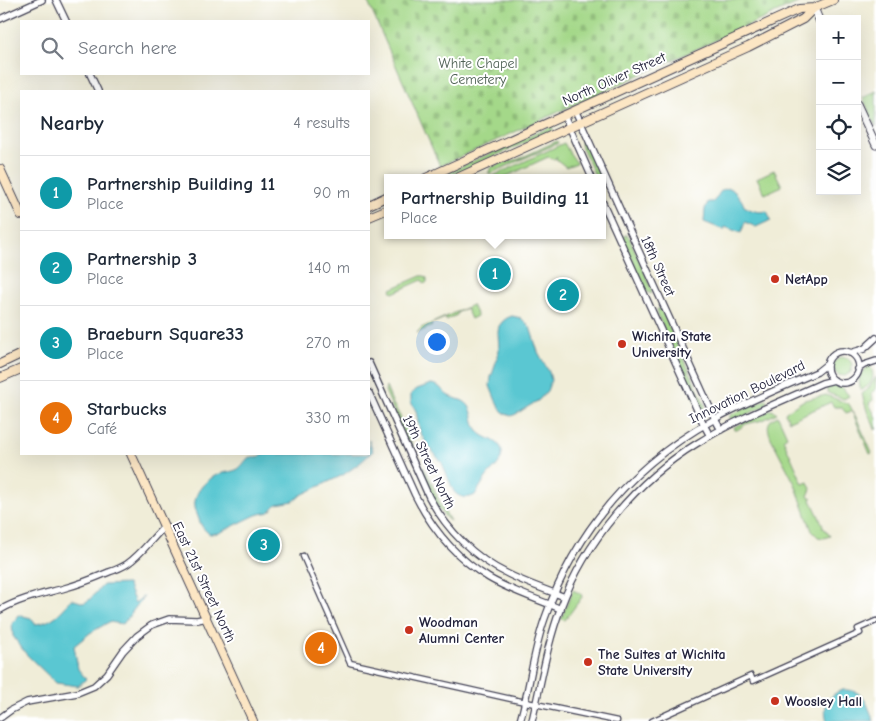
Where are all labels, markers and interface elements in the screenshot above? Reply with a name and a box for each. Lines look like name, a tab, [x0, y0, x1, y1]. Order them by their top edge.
map controls	[816, 15, 861, 195]
button: +	[816, 15, 861, 60]
search box	[20, 20, 370, 75]
icon: search	[38, 34, 66, 62]
text: Search here	[78, 37, 177, 59]
street label: North Oliver Street	[560, 48, 669, 109]
park label: White Chapel Cemetery	[439, 55, 517, 88]
button: −	[816, 60, 861, 105]
button: locate	[816, 105, 861, 150]
text: Nearby	[40, 111, 104, 135]
text: 4 results	[293, 114, 350, 132]
button: layers	[816, 150, 861, 195]
text: Partnership Building 11	[87, 173, 275, 195]
popup	[384, 174, 606, 239]
text: 1	[53, 184, 59, 202]
text: 90 m	[313, 184, 350, 202]
text: Partnership Building 11	[401, 187, 589, 209]
text: Place	[87, 195, 123, 213]
text: Place	[401, 209, 437, 227]
street label: 18th Street	[637, 233, 679, 300]
text: Partnership 3	[87, 248, 197, 270]
pin: 1	[479, 255, 511, 293]
text: 2	[52, 259, 60, 277]
text: 140 m	[308, 259, 350, 277]
text: Place	[87, 270, 123, 288]
place label: NetApp	[785, 271, 828, 288]
marker: NetApp	[769, 273, 781, 285]
pin: 2	[547, 276, 579, 314]
text: Braeburn Square33	[87, 323, 244, 345]
place label: Wichita State University	[632, 328, 711, 361]
your location	[424, 329, 450, 355]
text: 3	[52, 334, 60, 352]
text: 270 m	[306, 334, 350, 352]
marker: Wichita State University	[616, 338, 628, 350]
text: Place	[87, 345, 123, 363]
street label: Innovation Boulevard	[686, 357, 808, 427]
text: Starbucks	[87, 398, 167, 420]
text: 4	[52, 409, 60, 427]
text: 330 m	[305, 409, 350, 427]
street label: 19th Street North	[399, 412, 459, 512]
text: Café	[87, 420, 117, 438]
street label: East 21st Street North	[169, 519, 239, 645]
pin: 3	[248, 526, 280, 564]
place label: Woodman Alumni Center	[419, 614, 504, 647]
marker: Woodman Alumni Center	[403, 624, 415, 636]
pin: 4	[305, 629, 337, 667]
place label: The Suites at Wichita State University	[598, 646, 726, 679]
marker: The Suites at Wichita State University	[582, 656, 594, 668]
place label: Woosley Hall	[785, 693, 862, 710]
marker: Woosley Hall	[769, 695, 781, 707]

